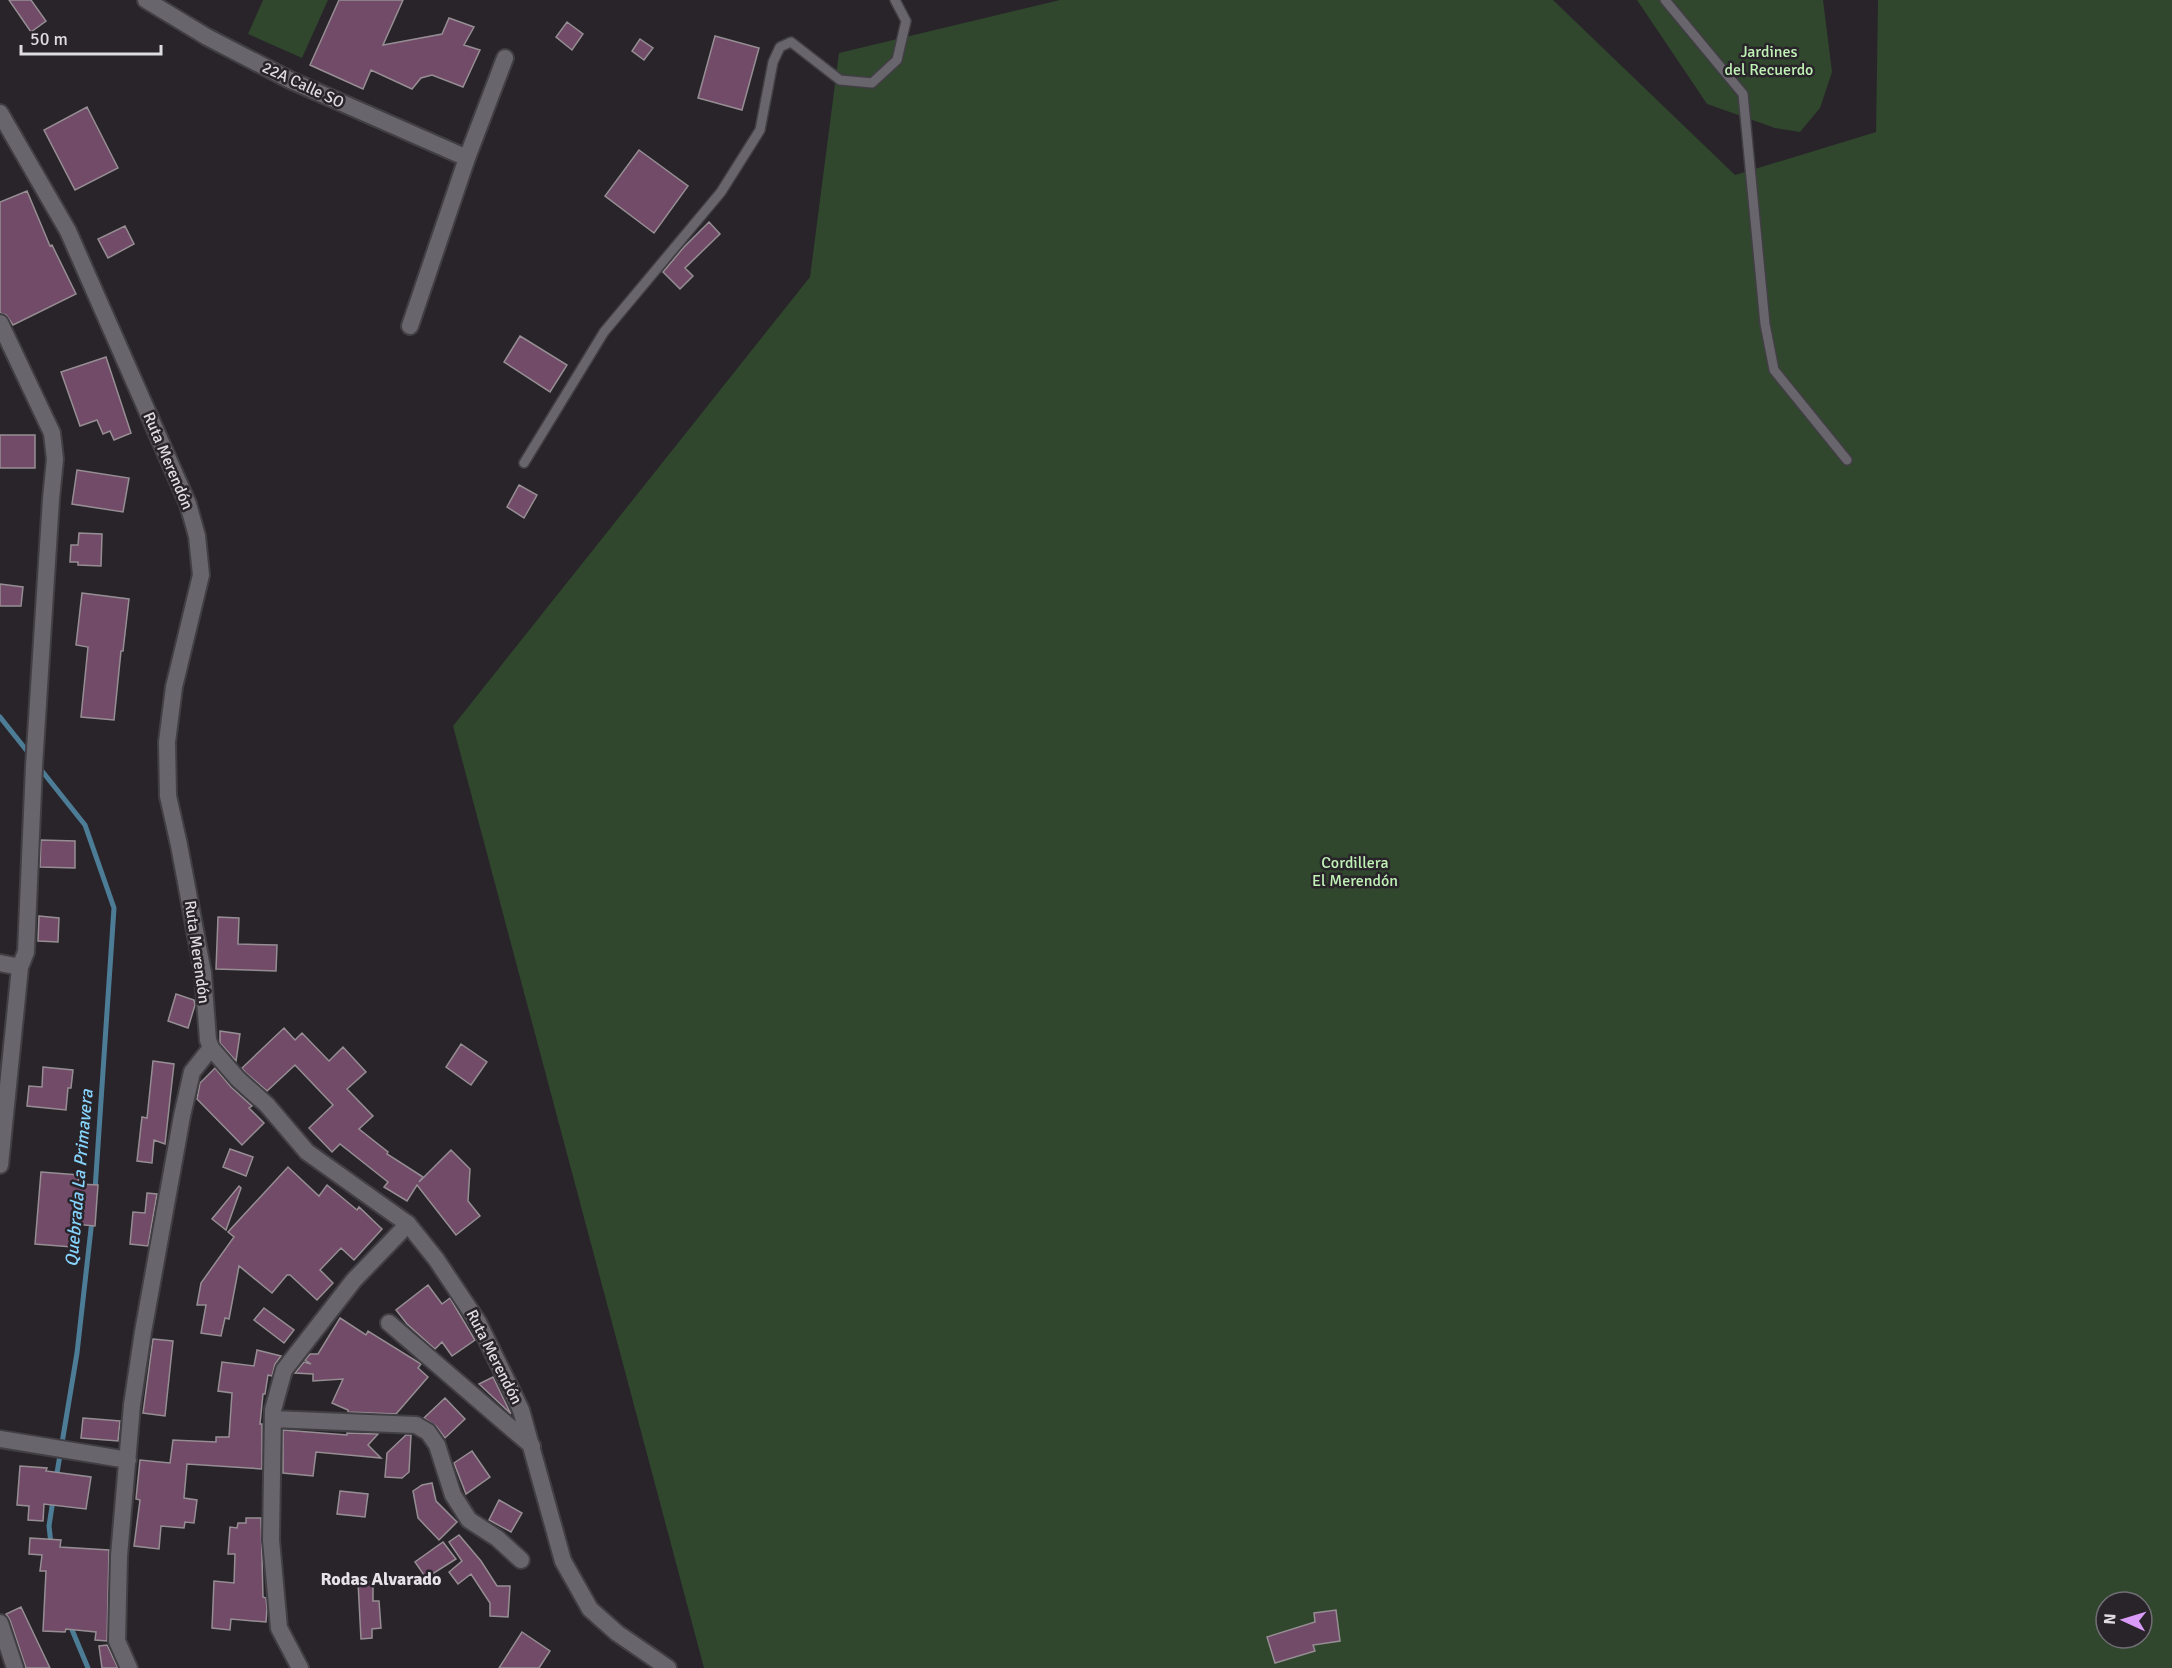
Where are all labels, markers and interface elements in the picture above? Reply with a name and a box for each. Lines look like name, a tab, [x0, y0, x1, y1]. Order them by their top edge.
scale bar	[21, 18, 160, 56]
text: 50 m	[30, 28, 68, 50]
park label: Jardines del Recuerdo	[1725, 42, 1813, 80]
street label: 22A Calle SO	[259, 57, 347, 113]
street label: Ruta Merendón	[138, 409, 198, 513]
park label: Cordillera El Merendón	[1312, 853, 1398, 891]
street label: Ruta Merendón	[180, 899, 214, 1005]
water label: Quebrada La Primavera	[60, 1088, 98, 1268]
street label: Ruta Merendón	[461, 1306, 527, 1408]
district label: Rodas Alvarado	[321, 1568, 441, 1590]
north arrow	[2094, 1590, 2154, 1650]
text: N	[2100, 1613, 2120, 1625]

